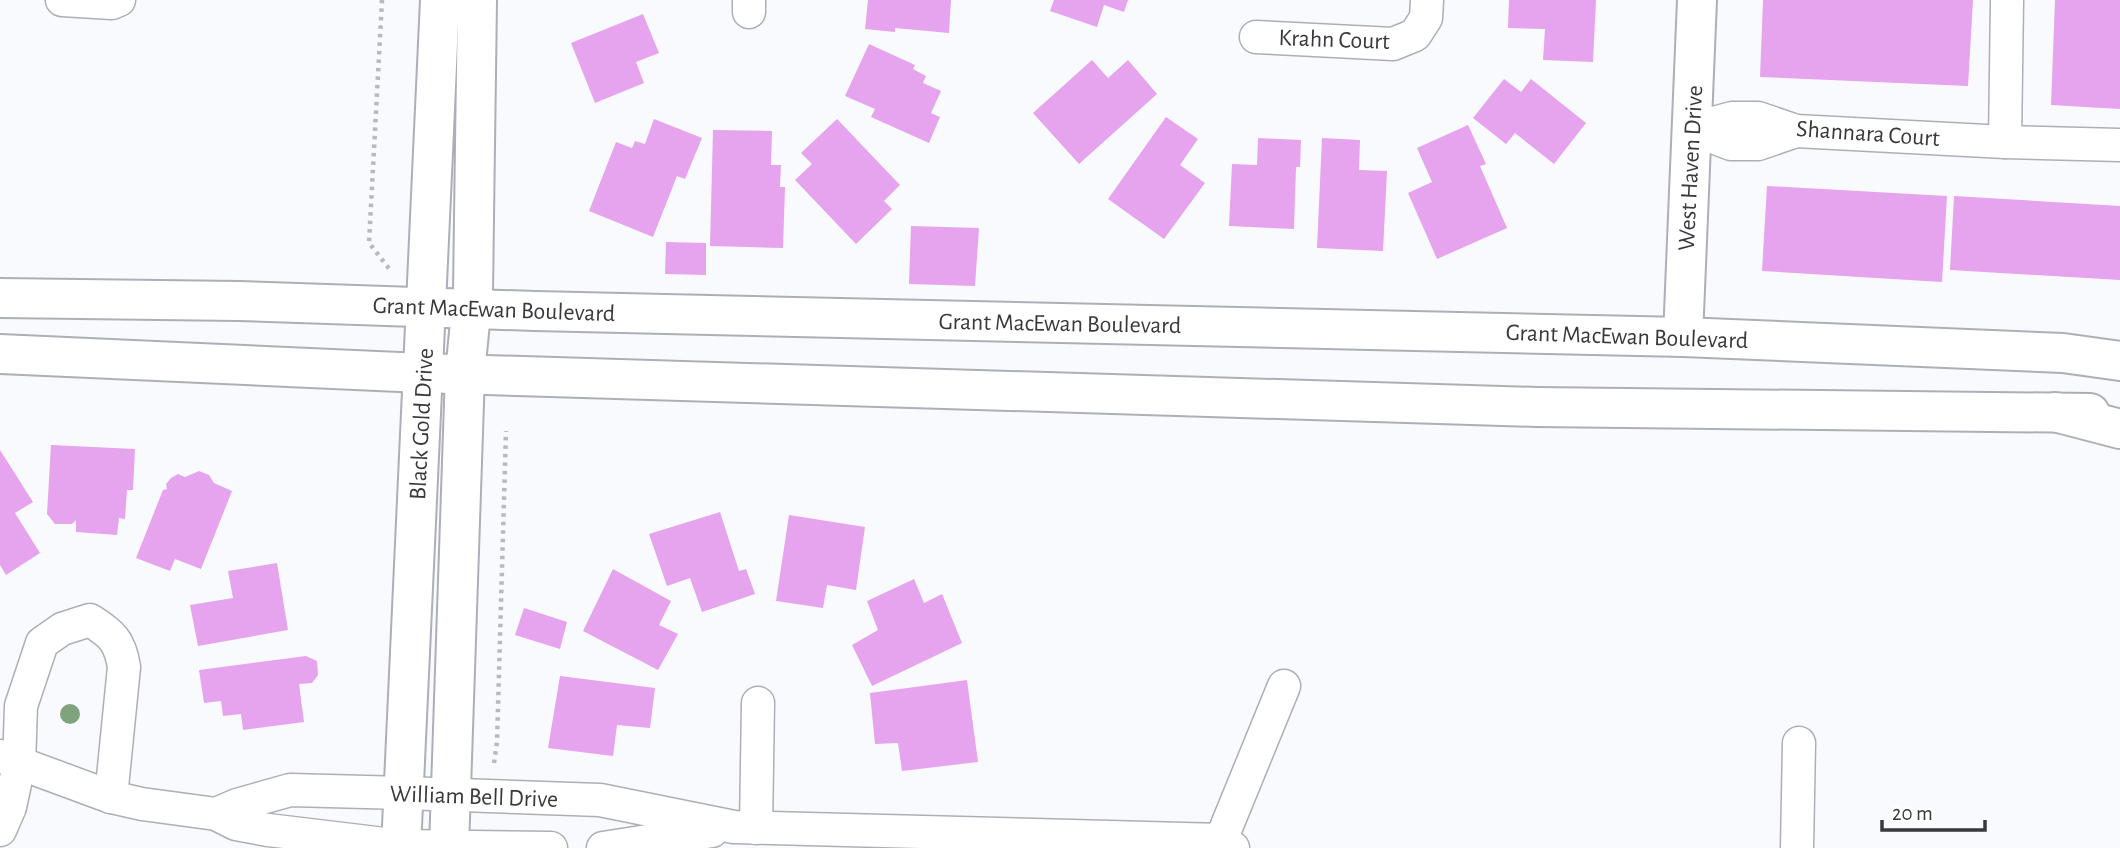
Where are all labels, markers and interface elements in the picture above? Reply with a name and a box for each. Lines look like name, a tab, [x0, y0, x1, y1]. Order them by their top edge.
street label: Krahn Court	[1278, 26, 1390, 54]
street label: West Haven Drive	[1675, 85, 1707, 251]
street label: Shannara Court	[1795, 117, 1941, 151]
street label: Grant MacEwan Boulevard	[372, 294, 616, 326]
street label: Grant MacEwan Boulevard	[938, 310, 1182, 338]
street label: Grant MacEwan Boulevard	[1505, 321, 1749, 353]
street label: Black Gold Drive	[406, 348, 438, 501]
street label: William Bell Drive	[389, 782, 559, 812]
scale bar	[1882, 788, 1985, 832]
text: 20 m	[1892, 803, 1933, 824]

